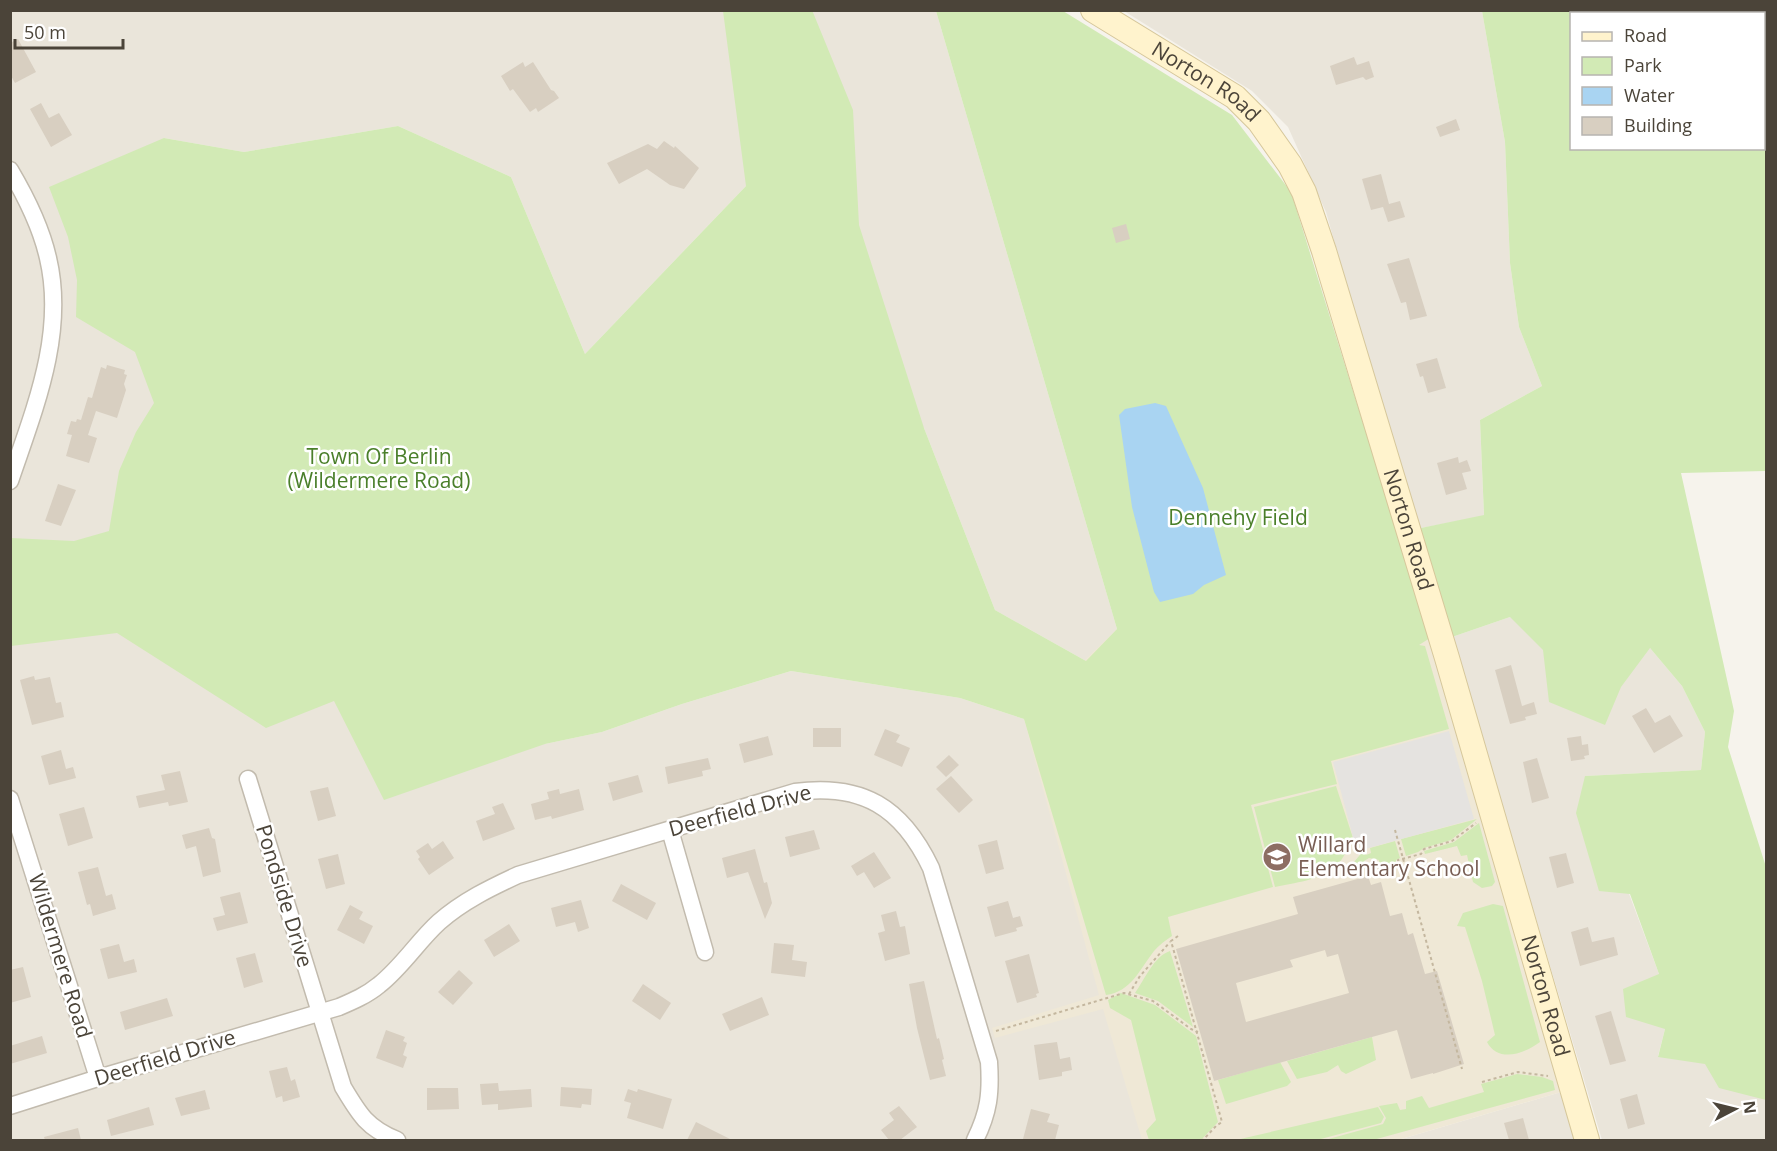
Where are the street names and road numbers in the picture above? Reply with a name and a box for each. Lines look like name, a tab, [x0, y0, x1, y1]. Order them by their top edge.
street label: Norton Road	[1147, 34, 1267, 128]
street label: Norton Road	[1378, 465, 1441, 593]
street label: Deerfield Drive	[665, 778, 814, 843]
street label: Pondside Drive	[250, 821, 320, 970]
street label: Wildermere Road	[23, 870, 99, 1041]
street label: Norton Road	[1515, 931, 1577, 1060]
street label: Deerfield Drive	[91, 1022, 239, 1092]

